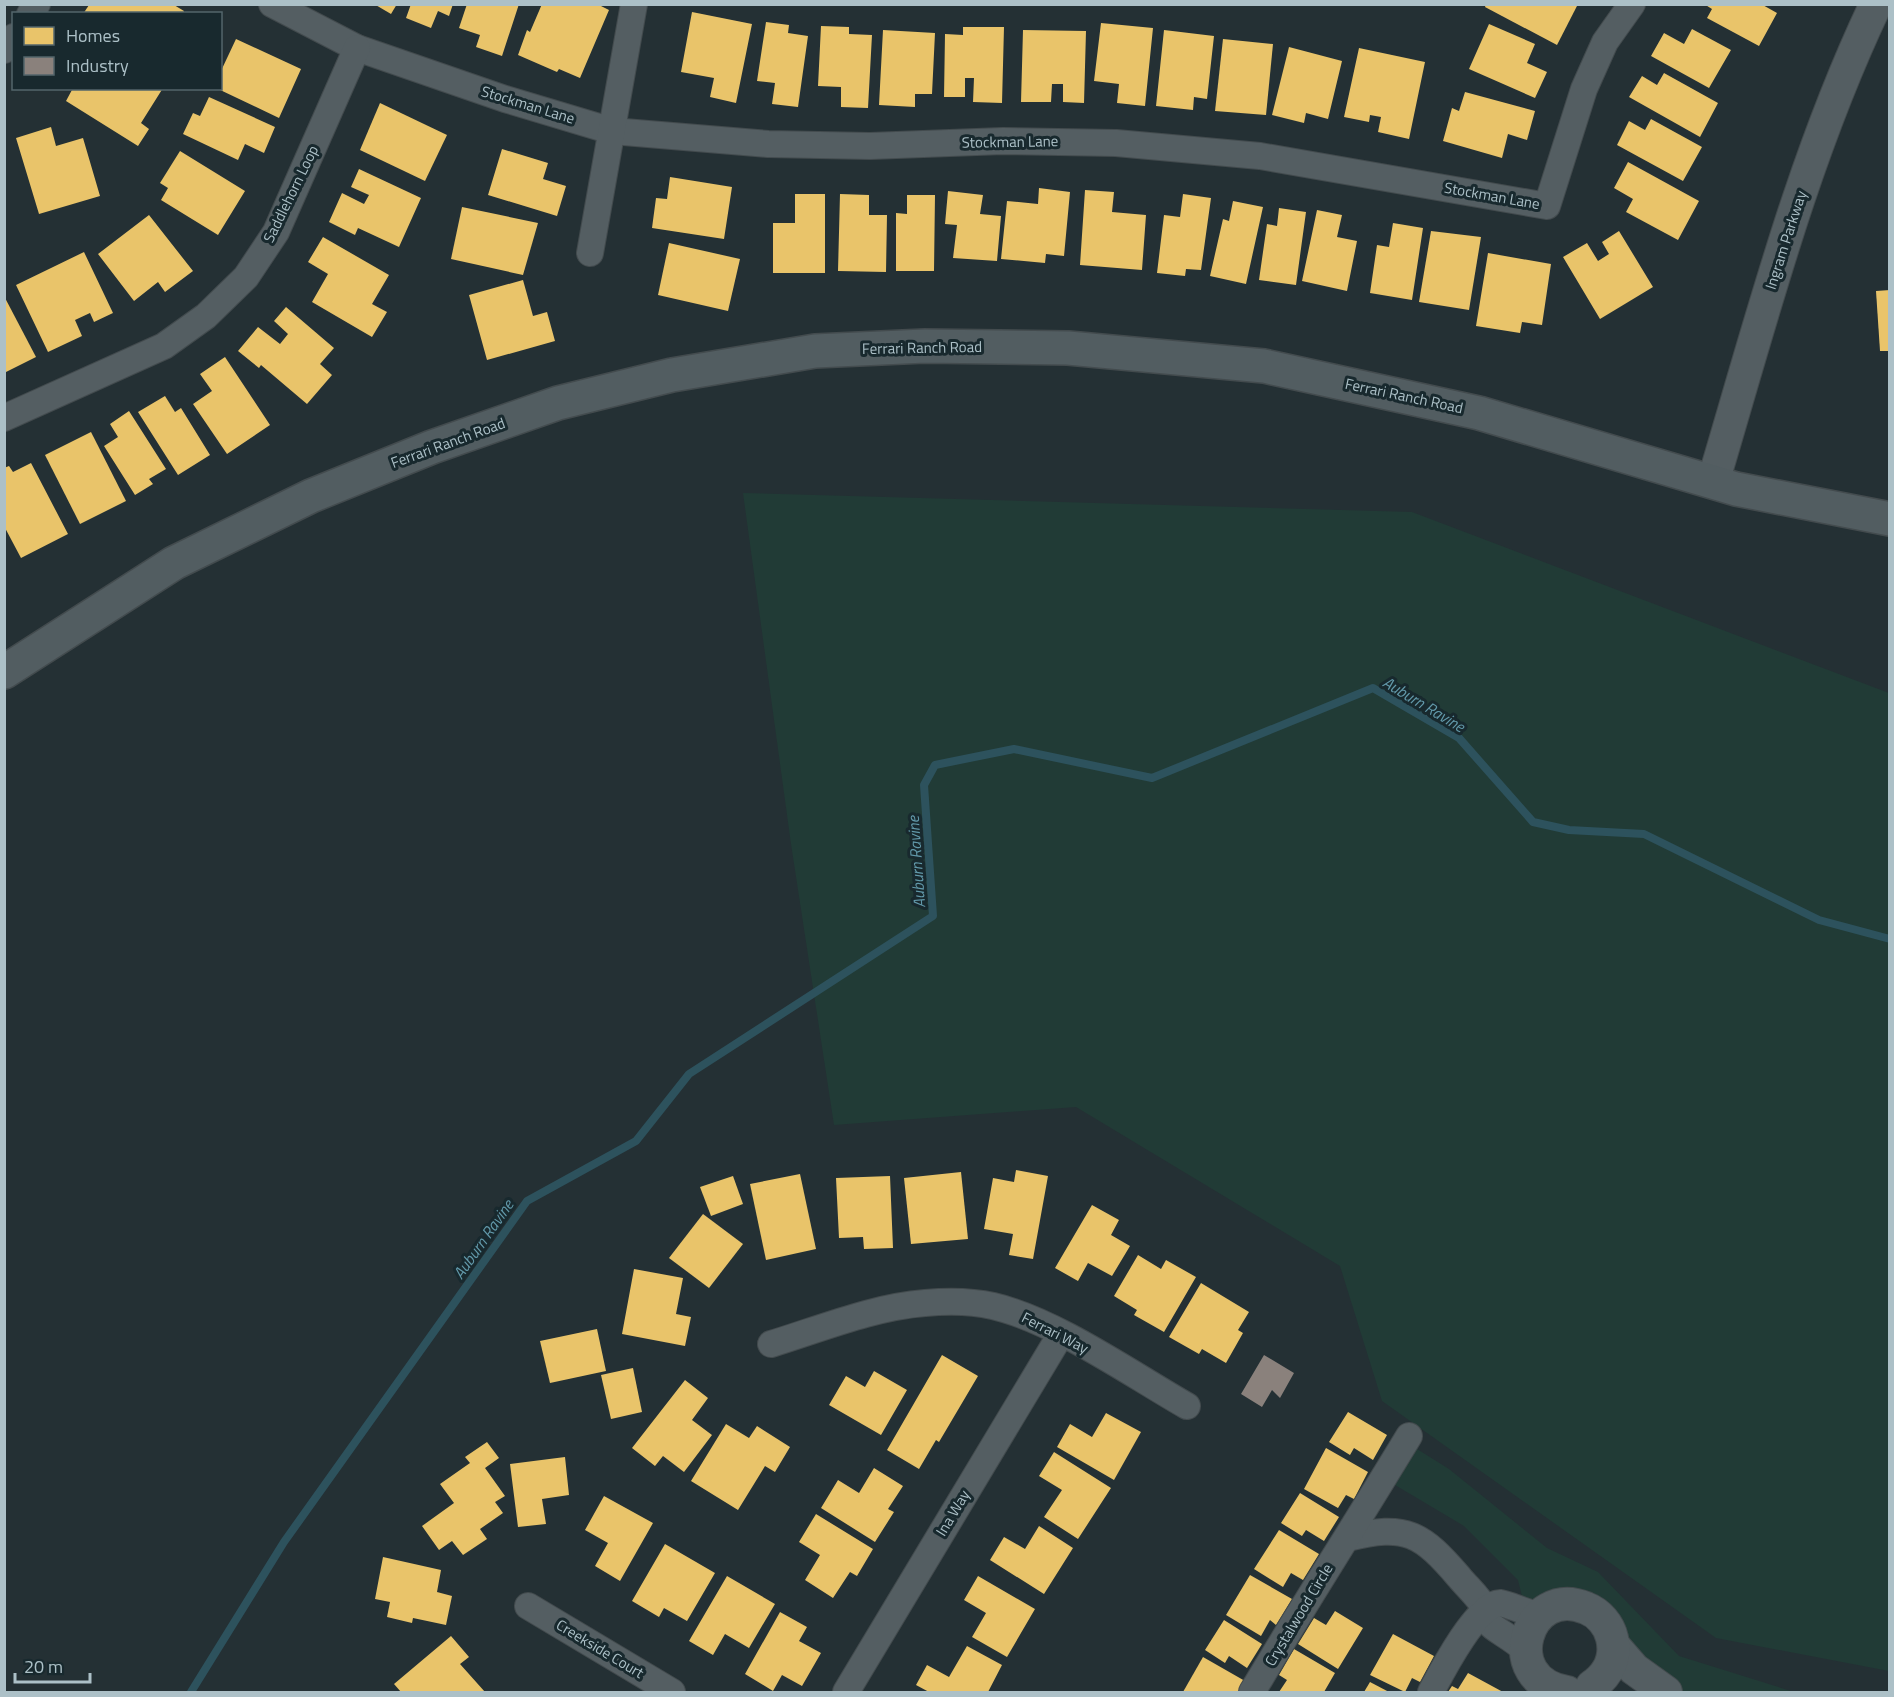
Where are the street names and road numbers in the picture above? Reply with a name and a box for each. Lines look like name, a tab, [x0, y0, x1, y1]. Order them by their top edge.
street label: Stockman Lane	[479, 79, 578, 130]
street label: Stockman Lane	[961, 129, 1059, 154]
street label: Saddlehorn Loop	[257, 141, 324, 246]
street label: Stockman Lane	[1442, 176, 1542, 215]
street label: Ingram Parkway	[1759, 187, 1812, 292]
street label: Ferrari Ranch Road	[862, 335, 982, 360]
street label: Ferrari Ranch Road	[1343, 372, 1465, 419]
street label: Ferrari Ranch Road	[387, 411, 508, 474]
street label: Ferrari Way	[1018, 1306, 1093, 1359]
street label: Ina Way	[930, 1485, 975, 1540]
street label: Crystalwood Circle	[1259, 1559, 1338, 1670]
street label: Creekside Court	[552, 1613, 649, 1684]

